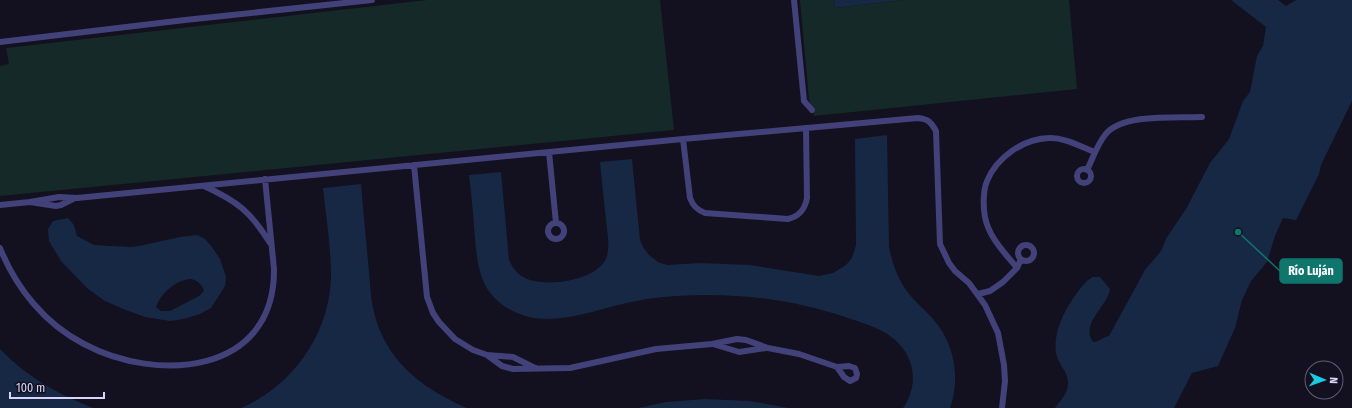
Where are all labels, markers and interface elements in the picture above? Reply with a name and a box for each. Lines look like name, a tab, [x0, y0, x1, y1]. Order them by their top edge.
callout: Río Luján	[1280, 259, 1342, 283]
text: Río Luján	[1288, 264, 1334, 278]
north arrow	[1304, 360, 1344, 400]
scale bar	[10, 374, 104, 400]
text: N	[1327, 377, 1340, 384]
text: 100 m	[16, 381, 45, 395]

